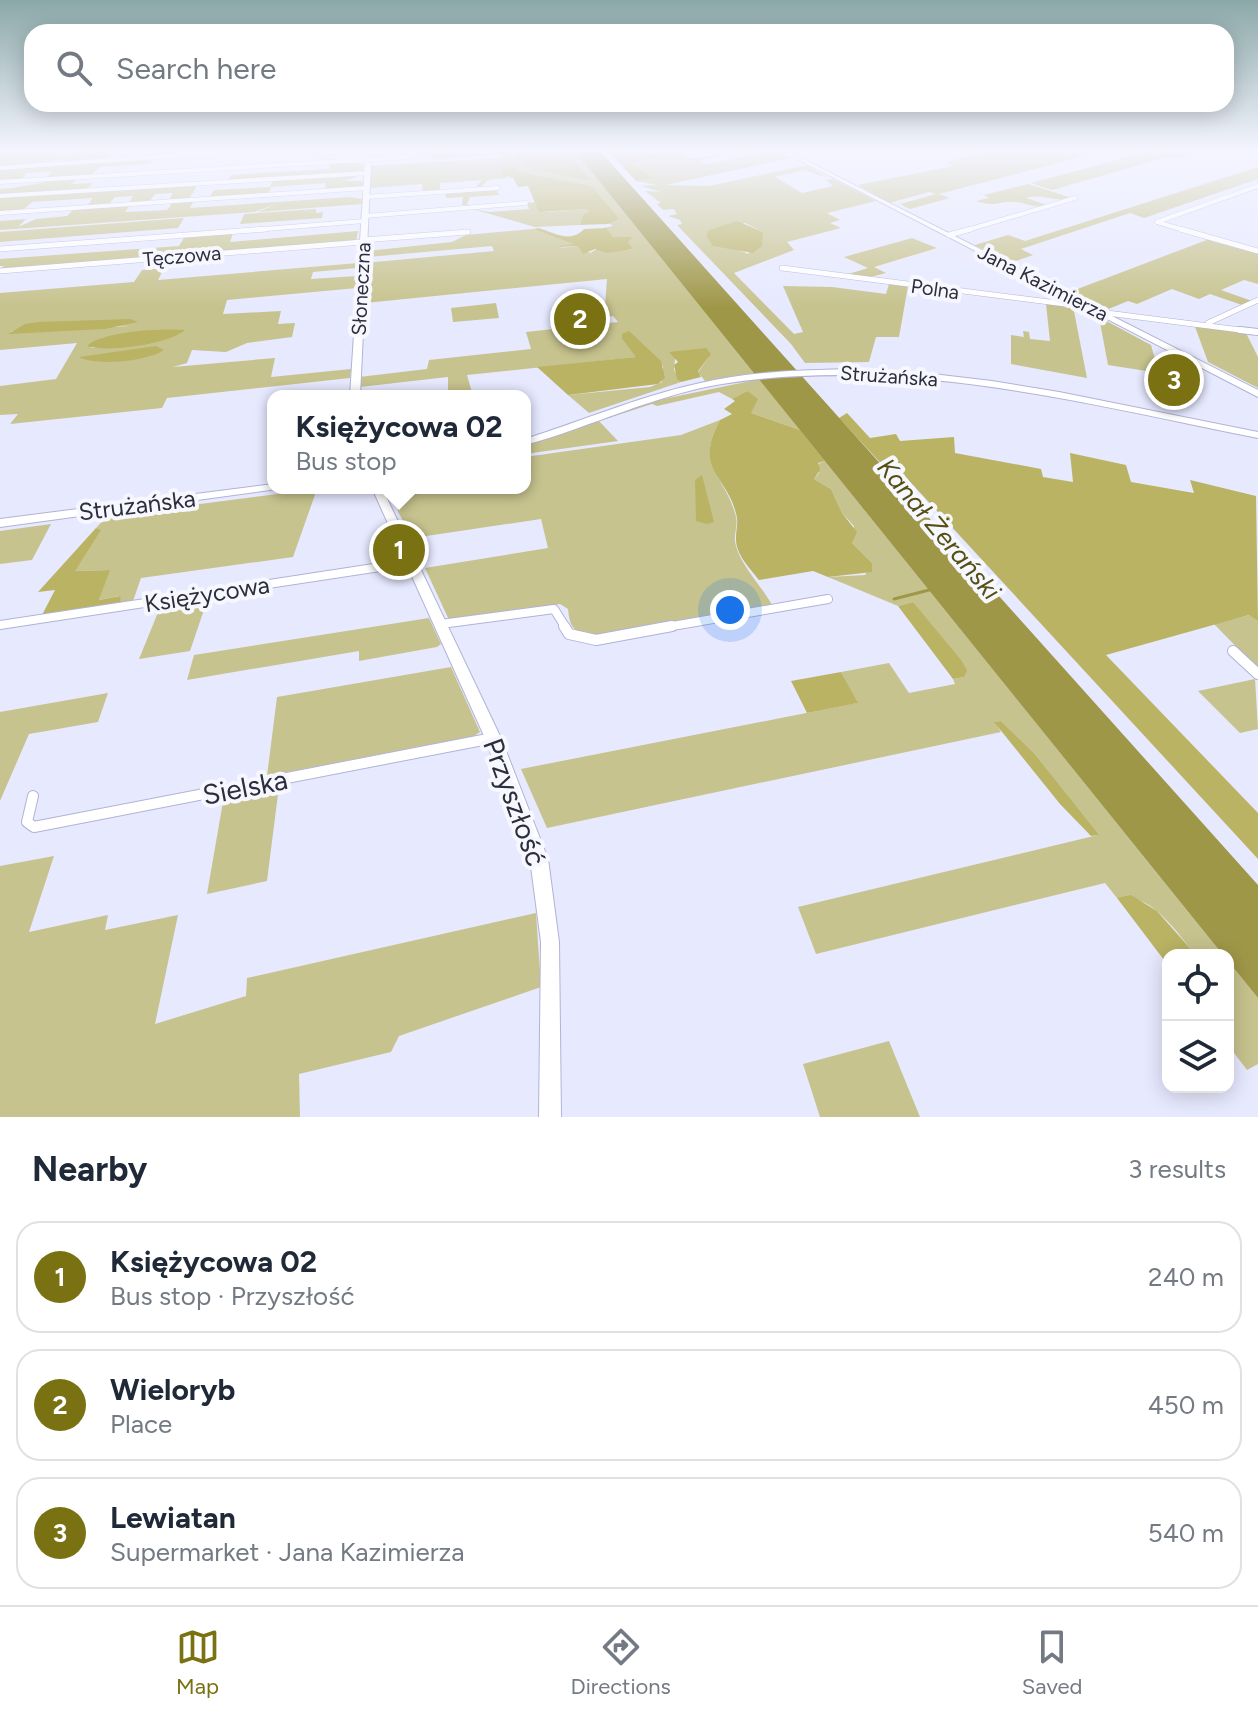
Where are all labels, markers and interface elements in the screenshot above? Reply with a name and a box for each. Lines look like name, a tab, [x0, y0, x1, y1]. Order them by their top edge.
search box	[24, 24, 1234, 112]
icon: search	[52, 46, 96, 90]
text: Search here	[116, 50, 276, 87]
street label: Jana Kazimierza	[974, 240, 1112, 326]
street label: Tęczowa	[142, 241, 222, 271]
street label: Słoneczna	[347, 242, 375, 336]
street label: Polna	[909, 274, 961, 304]
pin: 2	[554, 289, 606, 349]
pin: 3	[1148, 350, 1200, 410]
street label: Strużańska	[839, 361, 939, 391]
popup	[267, 390, 531, 494]
text: Księżycowa 02	[295, 408, 503, 445]
text: Bus stop	[295, 445, 397, 477]
water label: Kanał Żerański	[871, 452, 1008, 607]
street label: Strużańska	[77, 483, 197, 527]
pin: 1	[373, 520, 425, 580]
street label: Księżycowa	[143, 570, 271, 618]
your location	[710, 590, 750, 630]
street label: Przyszłość	[476, 734, 554, 870]
street label: Sielska	[200, 762, 290, 812]
map controls	[1162, 949, 1234, 1093]
button: locate	[1162, 949, 1234, 1021]
button: layers	[1162, 1021, 1234, 1093]
text: Nearby	[32, 1149, 147, 1190]
text: 3 results	[1128, 1153, 1226, 1185]
text: Księżycowa 02	[110, 1243, 317, 1280]
text: 1	[55, 1261, 65, 1293]
text: 240 m	[1148, 1261, 1224, 1293]
text: Bus stop · Przyszłość	[110, 1280, 354, 1312]
text: Wieloryb	[110, 1371, 235, 1408]
text: 2	[52, 1389, 68, 1421]
text: 450 m	[1148, 1389, 1224, 1421]
text: Place	[110, 1408, 172, 1440]
text: Lewiatan	[110, 1499, 236, 1536]
text: 3	[53, 1517, 67, 1549]
text: 540 m	[1148, 1517, 1224, 1549]
text: Supermarket · Jana Kazimierza	[110, 1536, 465, 1568]
tab: Map	[176, 1625, 220, 1700]
tab: Directions	[571, 1625, 671, 1700]
tab: Saved	[1022, 1625, 1082, 1700]

